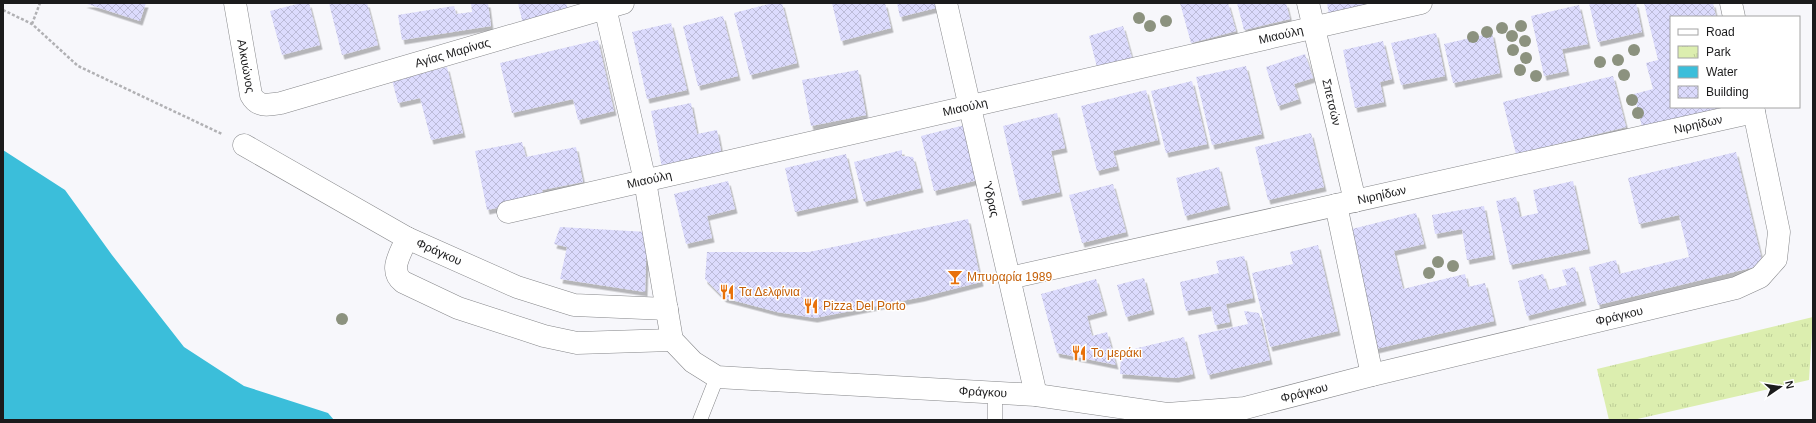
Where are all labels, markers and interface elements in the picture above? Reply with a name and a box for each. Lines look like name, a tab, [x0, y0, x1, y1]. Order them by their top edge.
legend	[1670, 16, 1800, 108]
street label: Μιαούλη	[1257, 23, 1305, 47]
text: Road	[1706, 25, 1735, 39]
street label: Αγίας Μαρίνας	[413, 35, 492, 70]
street label: Αλκυώνος	[234, 38, 258, 94]
text: Park	[1706, 45, 1732, 59]
text: Water	[1706, 65, 1738, 79]
street label: Σπετσών	[1319, 77, 1344, 127]
text: Building	[1706, 85, 1749, 99]
street label: Μιαούλη	[941, 95, 989, 119]
street label: Νιρηίδων	[1672, 112, 1724, 137]
street label: Μιαούλη	[626, 168, 673, 192]
street label: Ύδρας	[980, 180, 1002, 218]
street label: Νιρηίδων	[1356, 183, 1408, 207]
street label: Φράγκου	[414, 236, 464, 268]
bar icon: Μπυραρία 1989	[946, 268, 964, 286]
place label: Μπυραρία 1989	[967, 270, 1052, 284]
restaurant icon: Τα Δελφίνια	[718, 283, 736, 301]
place label: Τα Δελφίνια	[739, 285, 800, 299]
restaurant icon: Pizza Del Porto	[802, 297, 820, 315]
place label: Pizza Del Porto	[823, 299, 906, 313]
street label: Φράγκου	[1594, 304, 1644, 328]
restaurant icon: Το μεράκι	[1070, 344, 1088, 362]
place label: Το μεράκι	[1091, 346, 1142, 360]
north arrow	[1760, 367, 1800, 407]
street label: Φράγκου	[1279, 380, 1329, 405]
text: N	[1783, 380, 1796, 390]
street label: Φράγκου	[958, 384, 1008, 400]

